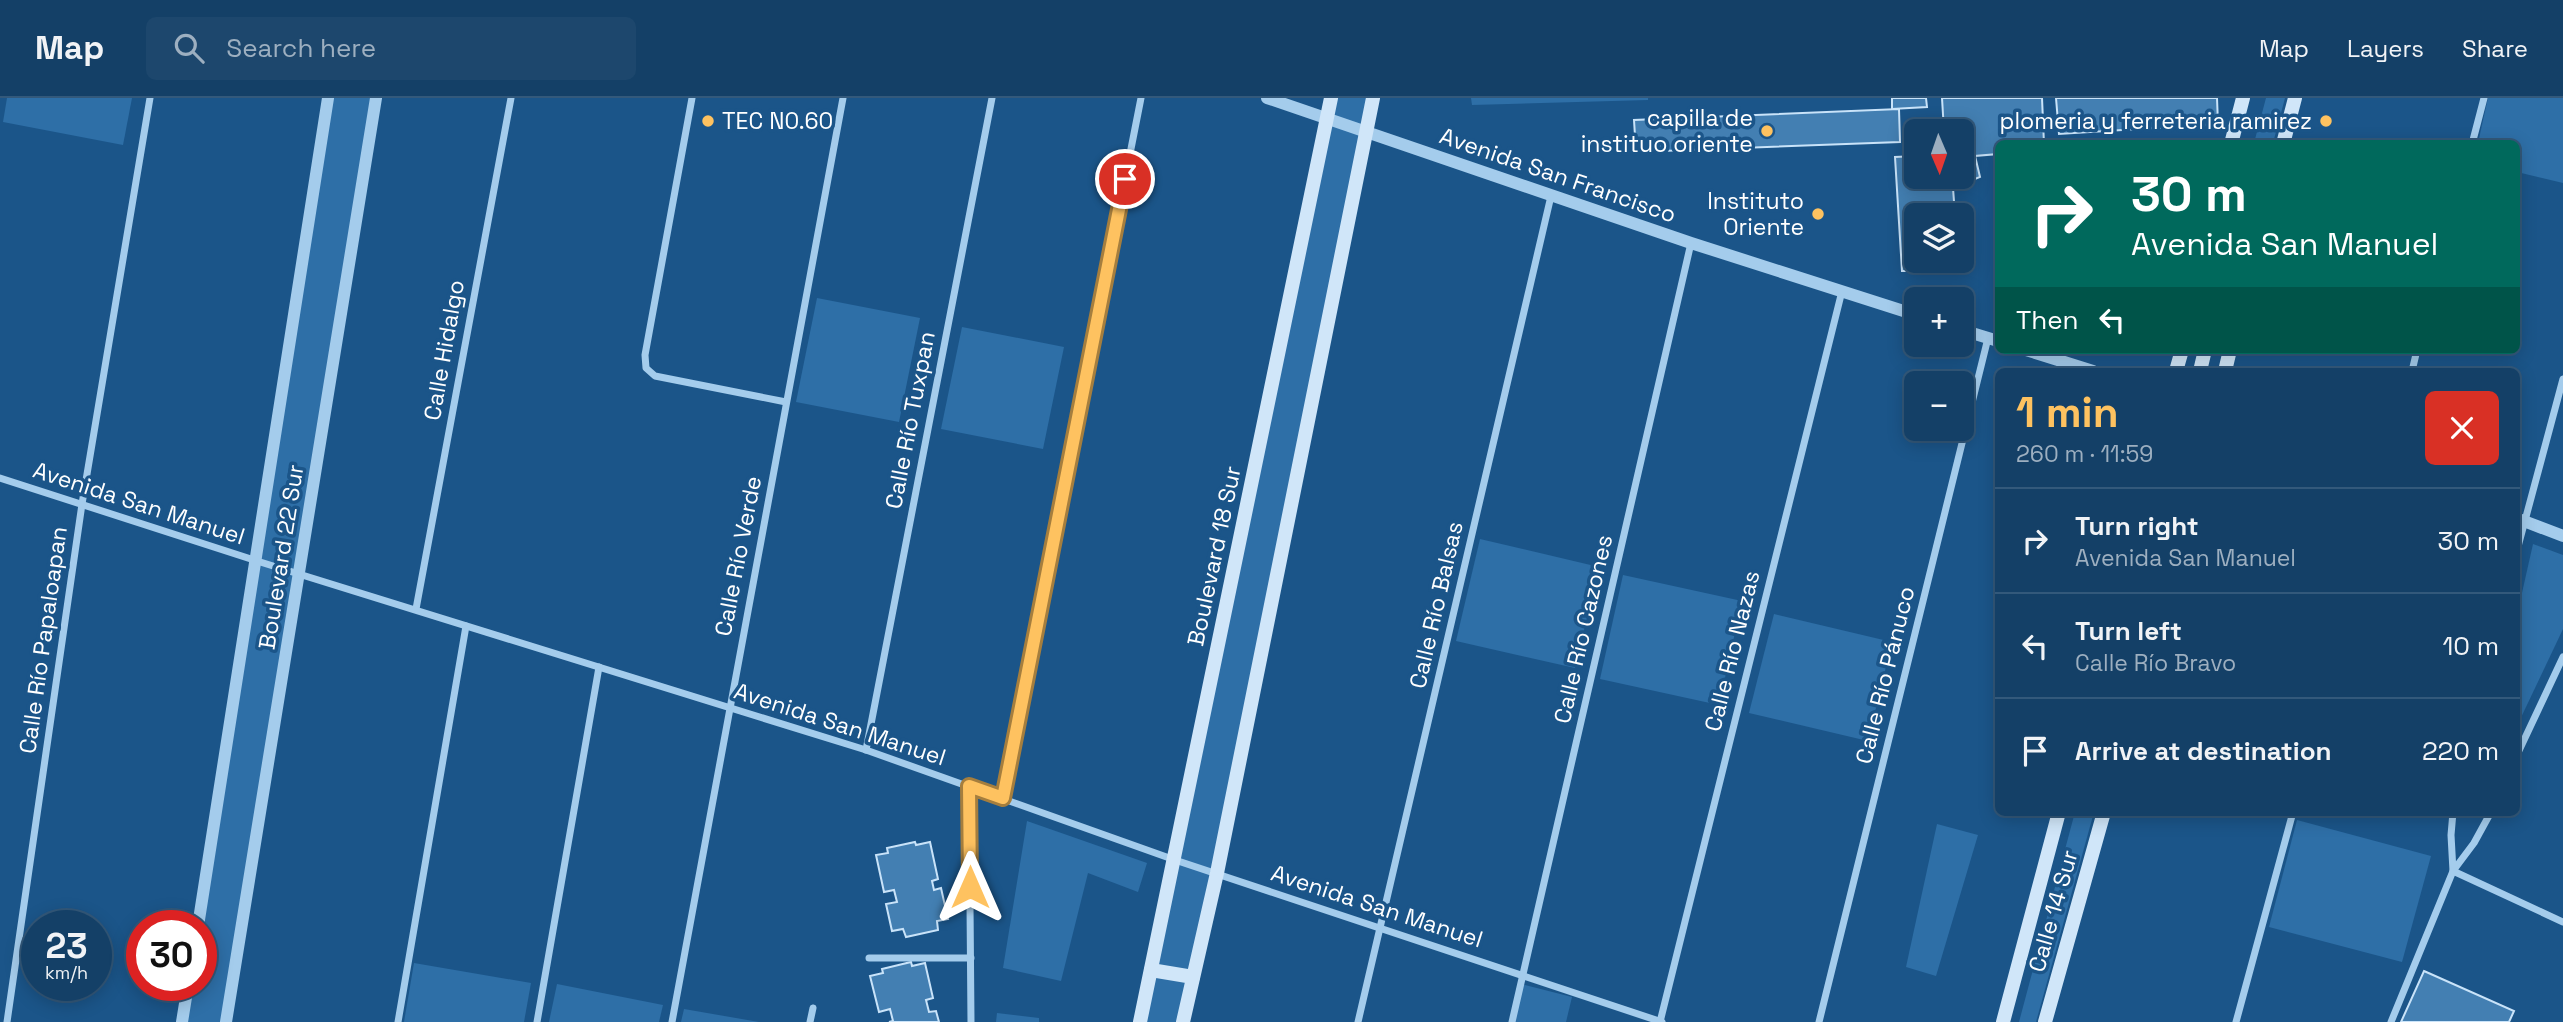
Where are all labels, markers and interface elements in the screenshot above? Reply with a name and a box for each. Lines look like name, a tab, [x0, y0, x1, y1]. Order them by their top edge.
search box	[146, 17, 636, 80]
text: Map	[35, 27, 104, 69]
icon: search	[170, 29, 208, 67]
text: Search here	[226, 31, 376, 65]
text: Map	[2259, 33, 2309, 64]
text: Layers	[2347, 33, 2424, 64]
text: Share	[2462, 33, 2528, 64]
place label: capilla de instituo oriente	[1581, 103, 1753, 159]
place label: TEC N0.60	[722, 106, 833, 136]
place label: plomeria y ferreteria ramirez	[2000, 106, 2312, 136]
marker: TEC N0.60	[700, 113, 716, 129]
marker: plomeria y ferreteria ramirez	[2318, 113, 2334, 129]
north arrow	[1904, 119, 1974, 189]
map controls	[1904, 119, 1974, 441]
street label: Avenida San Francisco	[1436, 120, 1680, 230]
marker: capilla de instituo oriente	[1759, 123, 1775, 139]
pin	[1095, 149, 1155, 209]
icon: arrive	[1106, 160, 1144, 198]
text: 30 m	[2131, 163, 2247, 225]
icon: right	[2016, 168, 2107, 259]
place label: Instituto Oriente	[1707, 186, 1804, 242]
button: layers	[1904, 203, 1974, 273]
marker: Instituto Oriente	[1810, 206, 1826, 222]
text: Avenida San Manuel	[2131, 224, 2438, 264]
street label: Calle Hidalgo	[417, 277, 471, 423]
button: +	[1904, 287, 1974, 357]
icon: left	[2093, 301, 2131, 339]
text: Then	[2016, 303, 2079, 337]
street label: Calle Río Tuxpan	[878, 329, 942, 511]
button: −	[1904, 371, 1974, 441]
text: 1 min	[2016, 386, 2119, 439]
button: close	[2425, 391, 2499, 465]
text: 260 m · 11:59	[2016, 439, 2153, 469]
street label: Avenida San Manuel	[29, 455, 249, 551]
street label: Boulevard 22 Sur	[252, 462, 310, 652]
street label: Boulevard 18 Sur	[1180, 463, 1248, 649]
street label: Calle Río Verde	[708, 473, 768, 639]
text: Turn right	[2075, 509, 2199, 543]
street label: Calle Río Balsas	[1402, 519, 1470, 691]
icon: right	[2016, 522, 2054, 560]
street label: Calle Río Papaloapan	[12, 524, 74, 756]
text: 30 m	[2438, 524, 2499, 558]
street label: Calle Río Cazones	[1547, 532, 1619, 726]
text: Avenida San Manuel	[2075, 543, 2296, 573]
street label: Calle Río Nazas	[1698, 567, 1766, 735]
street label: Calle Río Pánuco	[1848, 583, 1922, 767]
text: Turn left	[2075, 614, 2182, 648]
icon: left	[2016, 627, 2054, 665]
text: 10 m	[2442, 629, 2499, 663]
text: Calle Río Bravo	[2075, 648, 2236, 678]
street label: Avenida San Manuel	[730, 676, 950, 772]
icon: arrive	[2016, 732, 2054, 770]
text: Arrive at destination	[2075, 734, 2332, 768]
text: 220 m	[2422, 734, 2499, 768]
street label: Calle 14 Sur	[2021, 847, 2085, 975]
position arrow	[933, 850, 1007, 924]
street label: Avenida San Manuel	[1267, 858, 1487, 954]
speed limit sign: 30	[126, 910, 217, 1001]
text: 23	[45, 924, 88, 968]
text: km/h	[45, 961, 88, 984]

